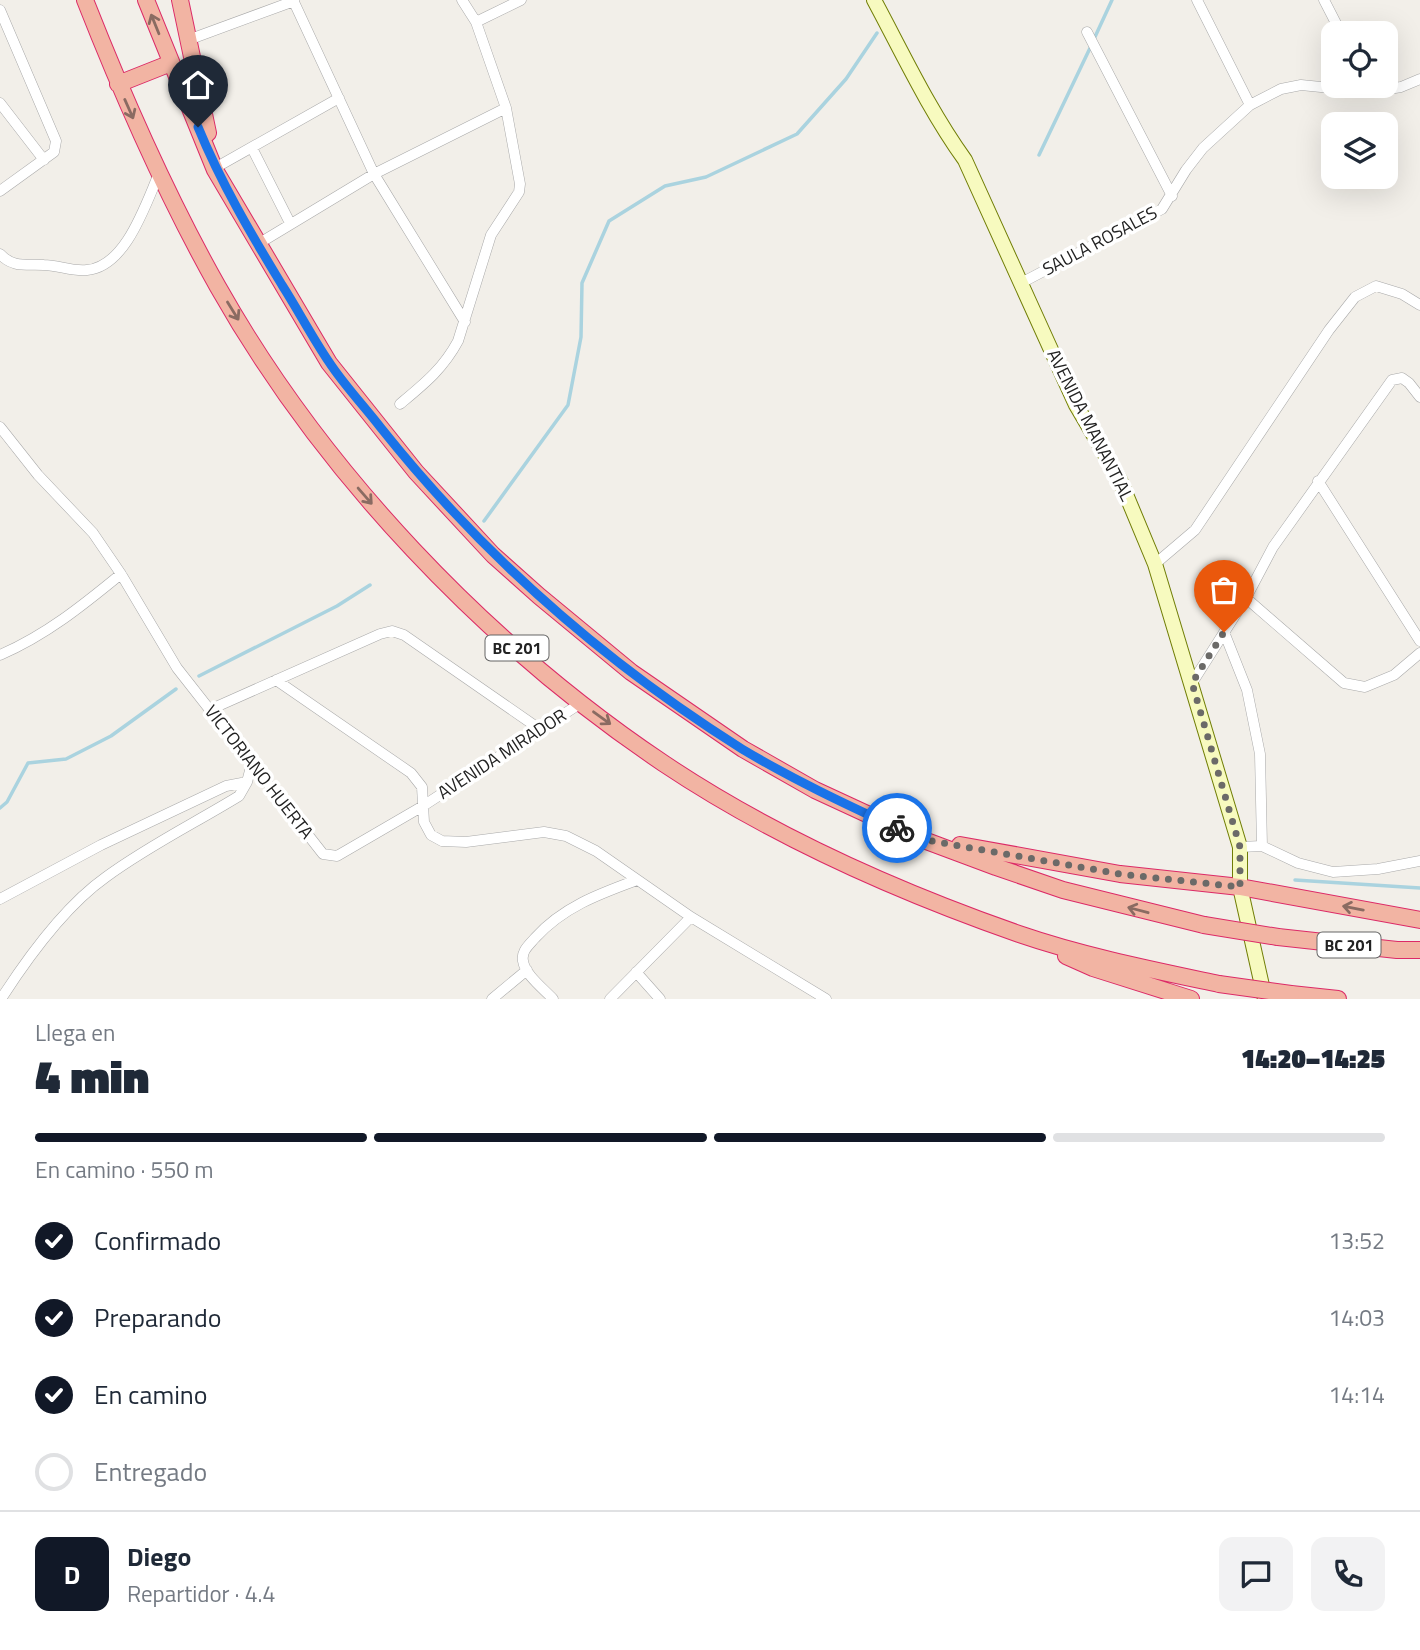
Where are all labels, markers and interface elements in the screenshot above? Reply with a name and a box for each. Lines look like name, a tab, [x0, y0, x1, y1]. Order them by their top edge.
one-way arrow	[148, 14, 161, 36]
map controls	[1321, 21, 1398, 189]
button: locate	[1321, 21, 1398, 98]
pin	[168, 55, 228, 127]
icon: home	[179, 66, 217, 104]
one-way arrow	[123, 98, 136, 119]
button: layers	[1321, 112, 1398, 189]
street label: SAULA ROSALES	[1038, 199, 1162, 282]
one-way arrow	[225, 301, 240, 320]
street label: AVENIDA MANANTIAL	[1040, 344, 1141, 506]
one-way arrow	[357, 486, 373, 504]
pin	[1194, 560, 1254, 632]
icon: bag	[1205, 571, 1243, 609]
road number: BC 201	[486, 636, 548, 660]
street label: VICTORIANO HUERTA	[198, 699, 321, 845]
street label: AVENIDA MIRADOR	[432, 702, 572, 806]
one-way arrow	[592, 711, 611, 725]
courier	[862, 793, 932, 863]
icon: bike	[878, 809, 916, 847]
one-way arrow	[1342, 901, 1365, 914]
one-way arrow	[1127, 903, 1150, 916]
road number: BC 201	[1318, 932, 1380, 958]
text: Llega en	[35, 1015, 115, 1050]
text: 14:20–14:25	[1241, 1039, 1385, 1078]
text: 4 min	[35, 1041, 149, 1111]
text: En camino · 550 m	[35, 1152, 213, 1187]
text: Confirmado	[94, 1221, 221, 1260]
icon: check	[35, 1222, 73, 1260]
text: 13:52	[1328, 1223, 1385, 1258]
text: Preparando	[94, 1298, 221, 1337]
icon: check	[35, 1299, 73, 1337]
text: 14:03	[1328, 1300, 1385, 1335]
text: En camino	[94, 1375, 208, 1414]
icon: check	[35, 1376, 73, 1414]
text: 14:14	[1328, 1377, 1385, 1412]
text: Entregado	[94, 1452, 207, 1491]
text: Diego	[127, 1537, 191, 1576]
button: chat	[1219, 1537, 1293, 1611]
button: phone	[1311, 1537, 1385, 1611]
text: D	[64, 1555, 80, 1594]
text: Repartidor · 4.4	[127, 1576, 275, 1611]

